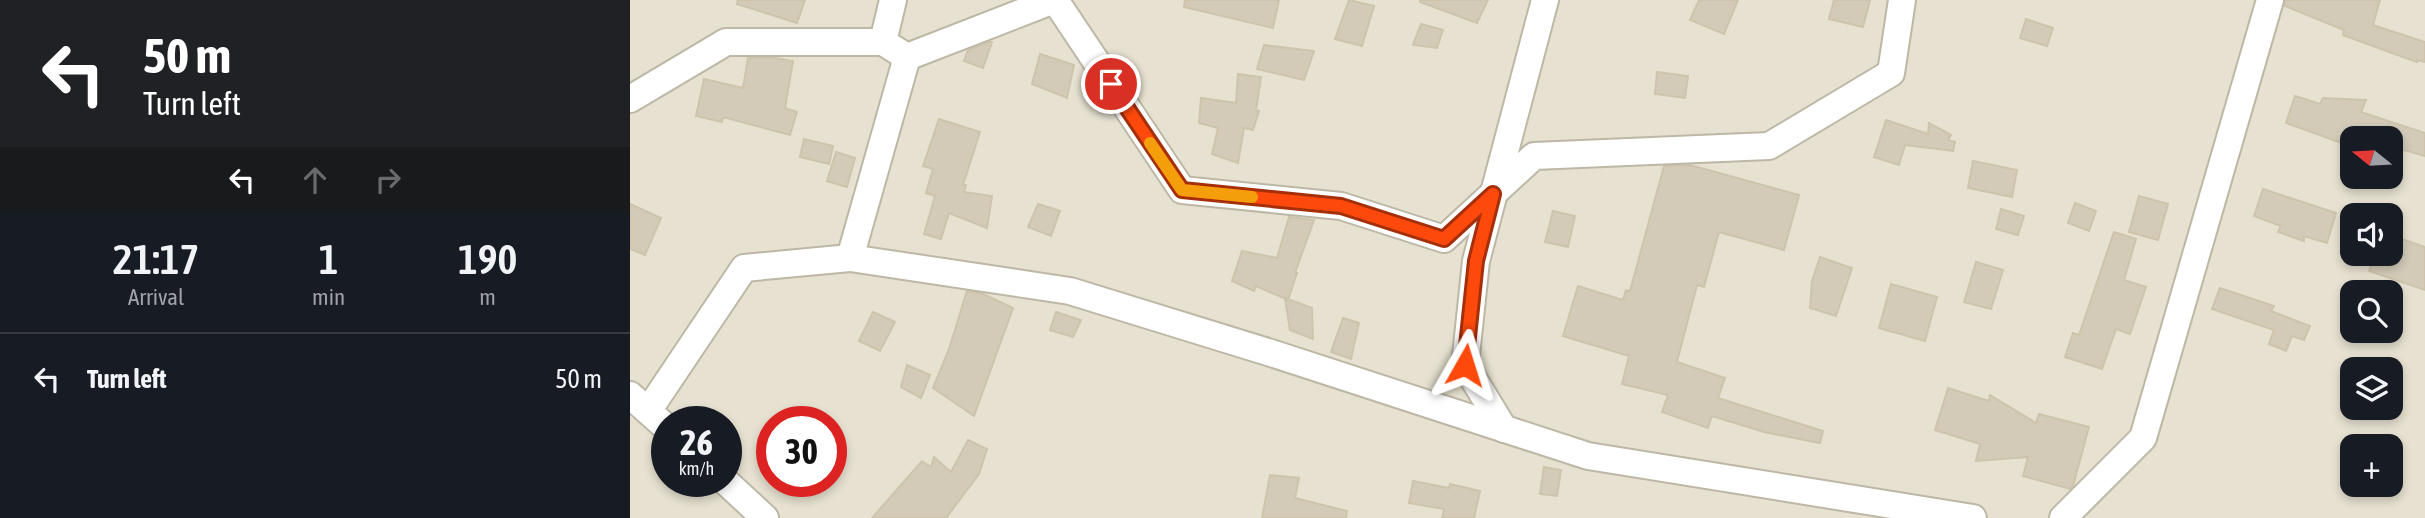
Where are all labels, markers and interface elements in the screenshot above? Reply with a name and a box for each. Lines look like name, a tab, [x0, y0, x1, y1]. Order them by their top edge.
text: 50 m	[143, 27, 231, 83]
icon: left	[28, 28, 119, 119]
pin	[1081, 54, 1141, 114]
icon: arrive	[1092, 65, 1130, 103]
text: Turn left	[143, 85, 241, 122]
north arrow	[2340, 126, 2403, 189]
map controls	[2340, 126, 2403, 497]
icon: left	[223, 161, 261, 199]
icon: ahead	[296, 161, 334, 199]
icon: right	[369, 161, 407, 199]
button: sound	[2340, 203, 2403, 266]
text: 21:17	[113, 235, 199, 283]
text: 1	[319, 235, 338, 283]
text: 190	[458, 235, 517, 283]
button: search	[2340, 280, 2403, 343]
text: Arrival	[128, 284, 184, 310]
text: min	[312, 284, 345, 310]
text: m	[479, 284, 496, 310]
position arrow	[1428, 328, 1502, 402]
button: layers	[2340, 357, 2403, 420]
icon: left	[28, 360, 66, 398]
text: Turn left	[87, 364, 167, 394]
text: 50 m	[555, 364, 602, 394]
speed limit sign: 30	[756, 406, 847, 497]
text: 26	[680, 422, 713, 462]
button: +	[2340, 434, 2403, 497]
text: km/h	[679, 458, 714, 479]

